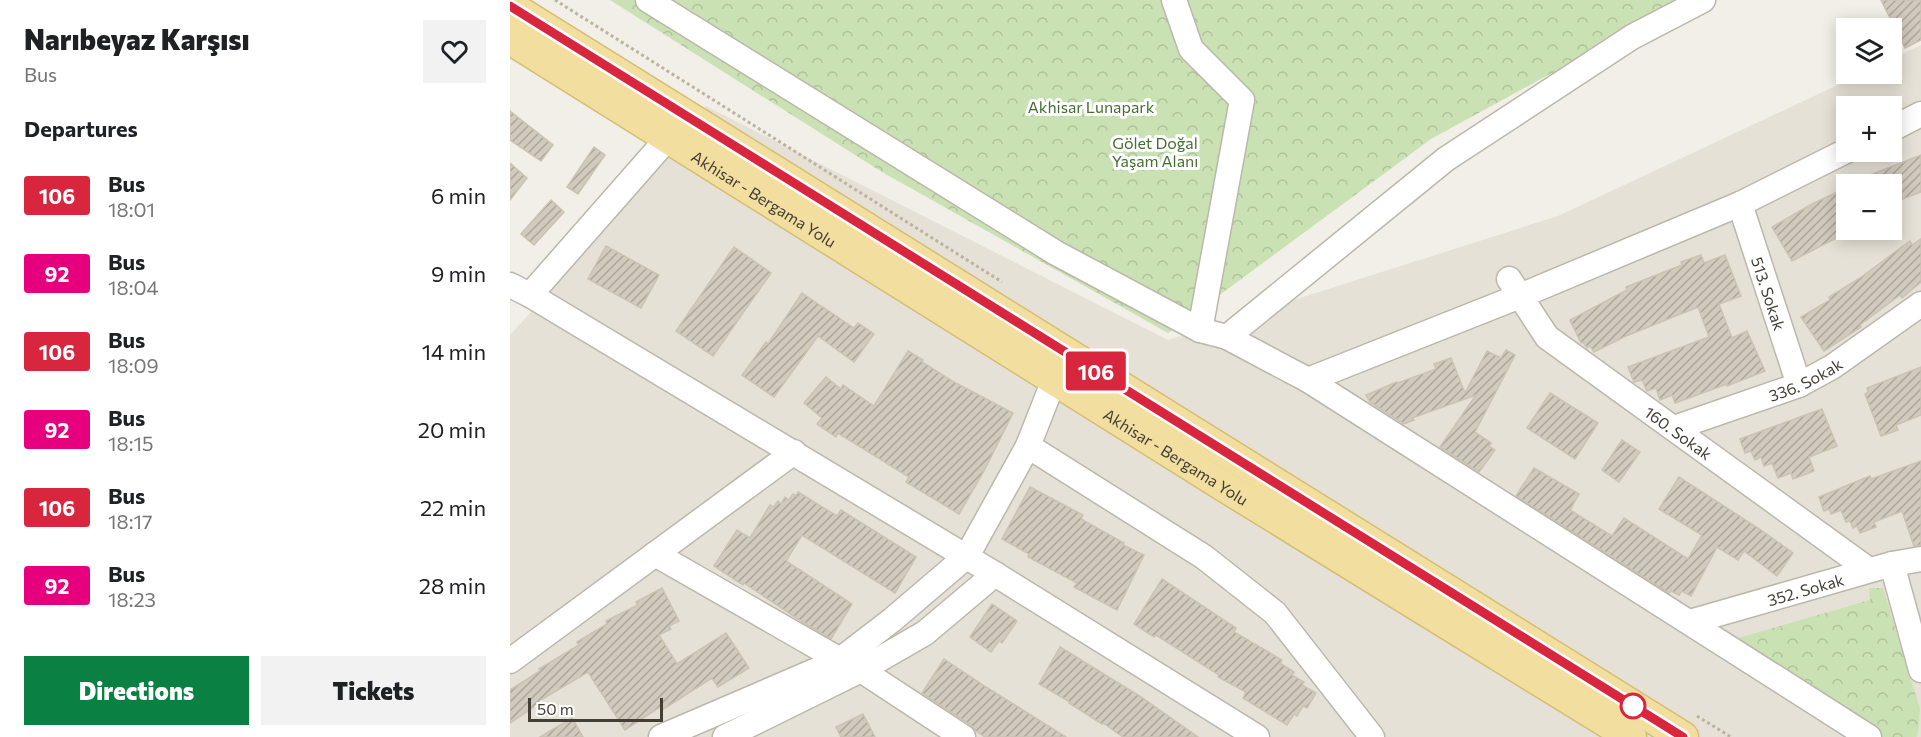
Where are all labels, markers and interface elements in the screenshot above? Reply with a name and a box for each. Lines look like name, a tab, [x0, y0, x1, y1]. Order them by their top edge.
map controls	[1836, 18, 1902, 240]
button: layers	[1836, 18, 1902, 84]
button: heart	[423, 20, 486, 83]
text: Narıbeyaz Karşısı	[24, 22, 250, 56]
text: Bus	[24, 62, 57, 86]
button: +	[1836, 96, 1902, 162]
park label: Akhisar Lunapark	[1028, 97, 1155, 116]
text: Departures	[24, 115, 138, 142]
park label: Gölet Doğal Yaşam Alanı	[1112, 133, 1198, 170]
street label: Akhisar - Bergama Yolu	[688, 146, 840, 251]
text: Bus	[108, 170, 145, 197]
button: −	[1836, 174, 1902, 240]
text: 6 min	[431, 182, 486, 209]
text: 106	[39, 183, 75, 208]
text: 18:01	[108, 197, 155, 221]
text: Bus	[108, 248, 145, 275]
street label: 513. Sokak	[1748, 254, 1790, 333]
text: 9 min	[431, 260, 486, 287]
text: 92	[45, 261, 69, 286]
text: 18:04	[108, 275, 158, 299]
text: Bus	[108, 326, 145, 353]
text: 14 min	[422, 338, 486, 365]
text: 106	[39, 339, 75, 364]
line badge: 106	[1062, 352, 1130, 391]
text: 18:09	[108, 353, 159, 377]
street label: 336. Sokak	[1766, 353, 1846, 404]
text: 106	[1078, 359, 1114, 384]
street label: 160. Sokak	[1641, 402, 1716, 463]
text: Bus	[108, 404, 145, 431]
street label: Akhisar - Bergama Yolu	[1100, 404, 1252, 508]
text: 20 min	[418, 416, 486, 443]
text: 92	[45, 417, 69, 442]
text: 18:15	[108, 431, 153, 455]
text: Bus	[108, 482, 145, 509]
text: 22 min	[420, 494, 486, 521]
text: 106	[39, 495, 75, 520]
text: 18:17	[108, 509, 153, 533]
text: Bus	[108, 560, 145, 587]
street label: 352. Sokak	[1765, 569, 1846, 609]
text: 28 min	[419, 572, 486, 599]
text: 92	[45, 573, 69, 598]
text: 18:23	[108, 587, 156, 611]
button: Directions	[24, 656, 249, 725]
button: Tickets	[261, 656, 486, 725]
unlabelled marker	[1620, 693, 1646, 719]
scale bar	[528, 695, 663, 722]
text: 50 m	[537, 699, 574, 718]

